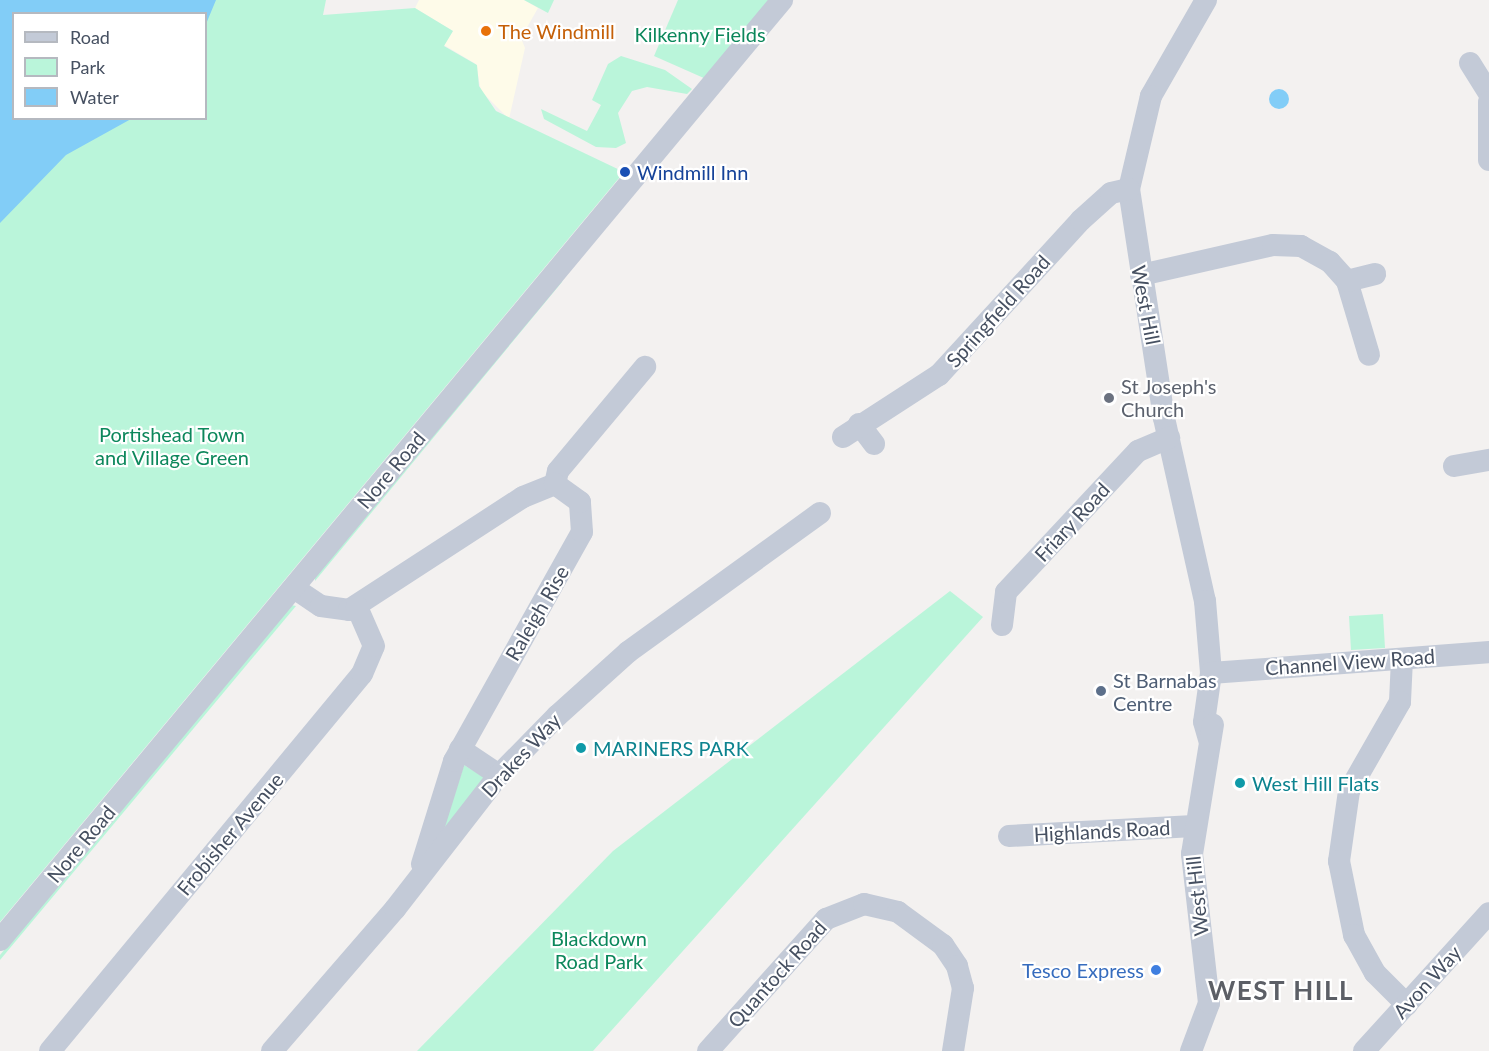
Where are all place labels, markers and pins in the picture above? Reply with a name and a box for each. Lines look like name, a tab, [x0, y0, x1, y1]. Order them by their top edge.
place label: The Windmill	[498, 19, 615, 43]
marker: The Windmill	[479, 24, 493, 38]
place label: Windmill Inn	[637, 160, 748, 184]
marker: Windmill Inn	[618, 165, 632, 179]
place label: St Joseph's Church	[1121, 374, 1217, 421]
marker: St Joseph's Church	[1102, 391, 1116, 405]
place label: St Barnabas Centre	[1113, 668, 1217, 715]
marker: St Barnabas Centre	[1094, 684, 1108, 698]
place label: MARINERS PARK	[593, 736, 749, 760]
marker: MARINERS PARK	[574, 741, 588, 755]
place label: West Hill Flats	[1252, 771, 1379, 795]
marker: West Hill Flats	[1233, 776, 1247, 790]
place label: Tesco Express	[1022, 958, 1144, 982]
marker: Tesco Express	[1149, 963, 1163, 977]

